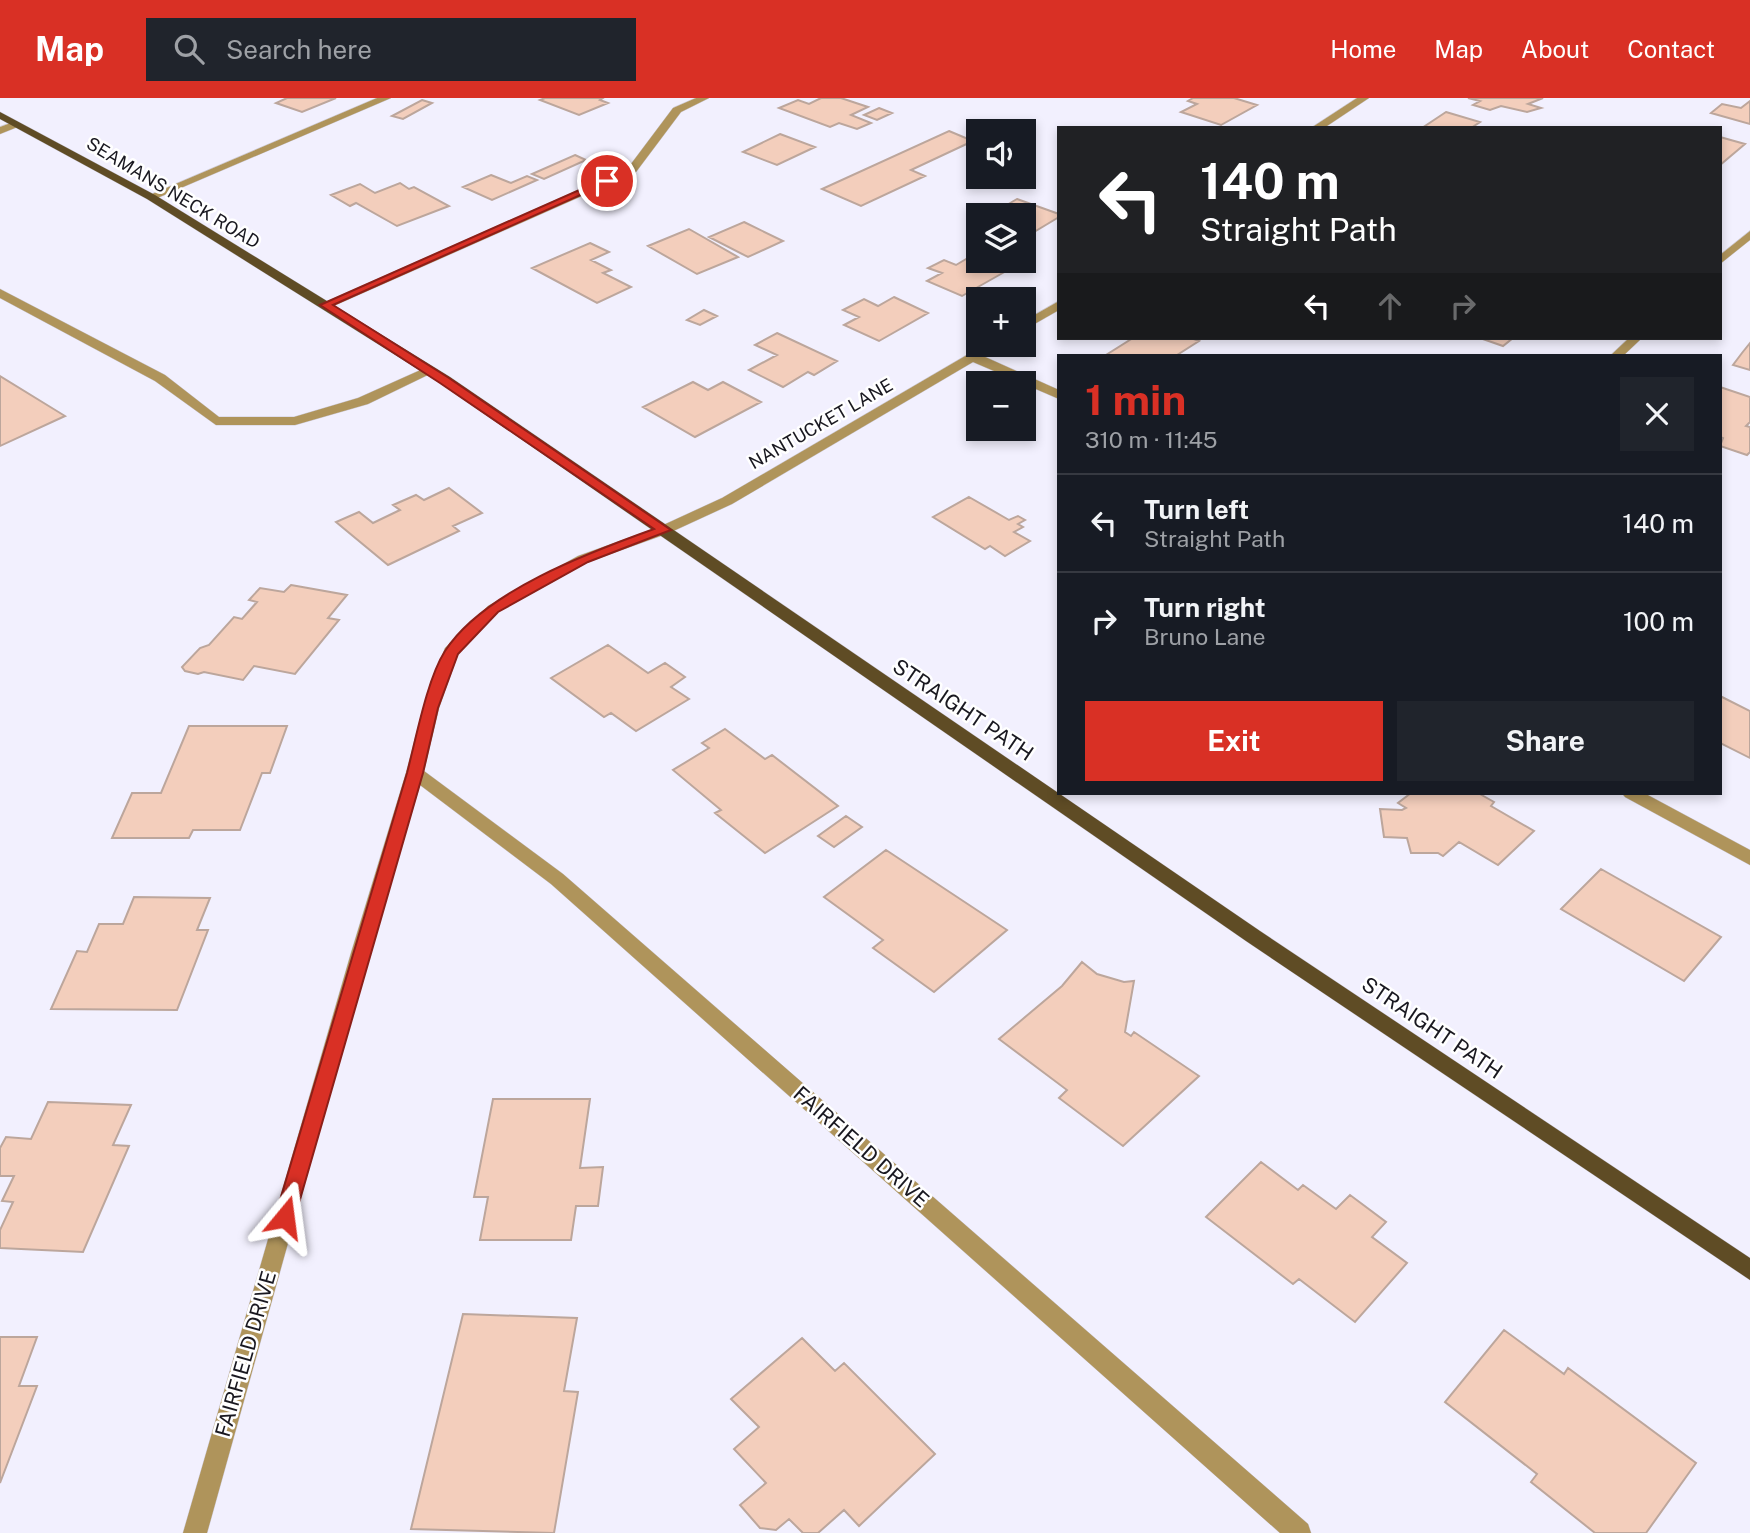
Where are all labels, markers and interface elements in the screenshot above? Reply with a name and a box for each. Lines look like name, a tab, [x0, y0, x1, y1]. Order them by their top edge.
search box	[146, 18, 636, 81]
text: Map	[35, 30, 104, 68]
icon: search	[170, 30, 208, 68]
text: Search here	[226, 34, 372, 65]
text: Home	[1330, 35, 1396, 63]
text: Map	[1434, 35, 1483, 63]
text: About	[1521, 35, 1589, 63]
text: Contact	[1627, 35, 1715, 63]
map controls	[966, 119, 1036, 441]
button: sound	[966, 119, 1036, 189]
street label: SEAMANS NECK ROAD	[83, 133, 264, 253]
pin	[577, 151, 637, 211]
text: 140 m	[1200, 152, 1340, 210]
icon: left	[1085, 154, 1176, 245]
icon: arrive	[588, 162, 626, 200]
button: layers	[966, 203, 1036, 273]
text: Straight Path	[1200, 211, 1397, 248]
button: +	[966, 287, 1036, 357]
icon: left	[1298, 287, 1336, 325]
icon: ahead	[1371, 287, 1409, 325]
icon: right	[1444, 287, 1482, 325]
button: −	[966, 371, 1036, 441]
street label: NANTUCKET LANE	[745, 374, 896, 473]
text: 1 min	[1085, 375, 1186, 424]
button: close	[1620, 377, 1694, 451]
text: 310 m · 11:45	[1085, 426, 1217, 453]
text: Turn left	[1144, 494, 1249, 525]
icon: left	[1085, 504, 1123, 542]
text: 140 m	[1622, 508, 1694, 539]
text: Straight Path	[1144, 525, 1285, 552]
text: Turn right	[1144, 592, 1266, 623]
icon: right	[1085, 602, 1123, 640]
text: 100 m	[1623, 606, 1694, 637]
text: Bruno Lane	[1144, 623, 1266, 650]
street label: STRAIGHT PATH	[888, 653, 1038, 766]
button: Exit	[1085, 701, 1383, 781]
button: Share	[1397, 701, 1694, 781]
street label: STRAIGHT PATH	[1357, 971, 1507, 1084]
street label: FAIRFIELD DRIVE	[788, 1081, 934, 1212]
position arrow	[248, 1180, 322, 1254]
street label: FAIRFIELD DRIVE	[210, 1268, 281, 1440]

